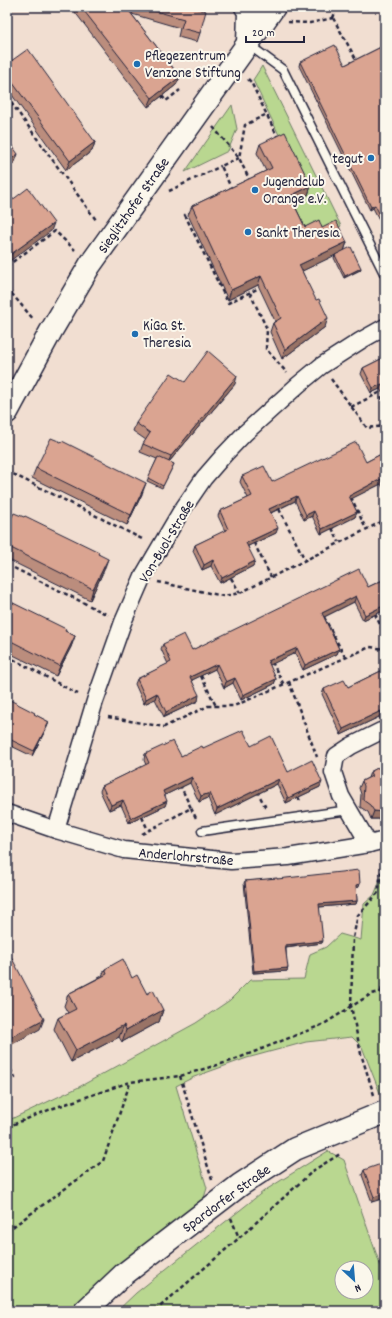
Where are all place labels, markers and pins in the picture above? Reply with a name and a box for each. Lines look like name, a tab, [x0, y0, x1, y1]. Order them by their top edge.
place label: Pflegezentrum Venzone Stiftung	[145, 46, 241, 85]
marker: Pflegezentrum Venzone Stiftung	[132, 59, 142, 69]
place label: tegut	[332, 149, 363, 171]
marker: tegut	[366, 153, 376, 163]
place label: Jugendclub Orange e.V.	[263, 172, 327, 211]
marker: Jugendclub Orange e.V.	[250, 185, 260, 195]
place label: Sankt Theresia	[256, 223, 340, 245]
marker: Sankt Theresia	[243, 227, 253, 237]
place label: KiGa St. Theresia	[143, 316, 192, 355]
marker: KiGa St. Theresia	[130, 329, 140, 339]

